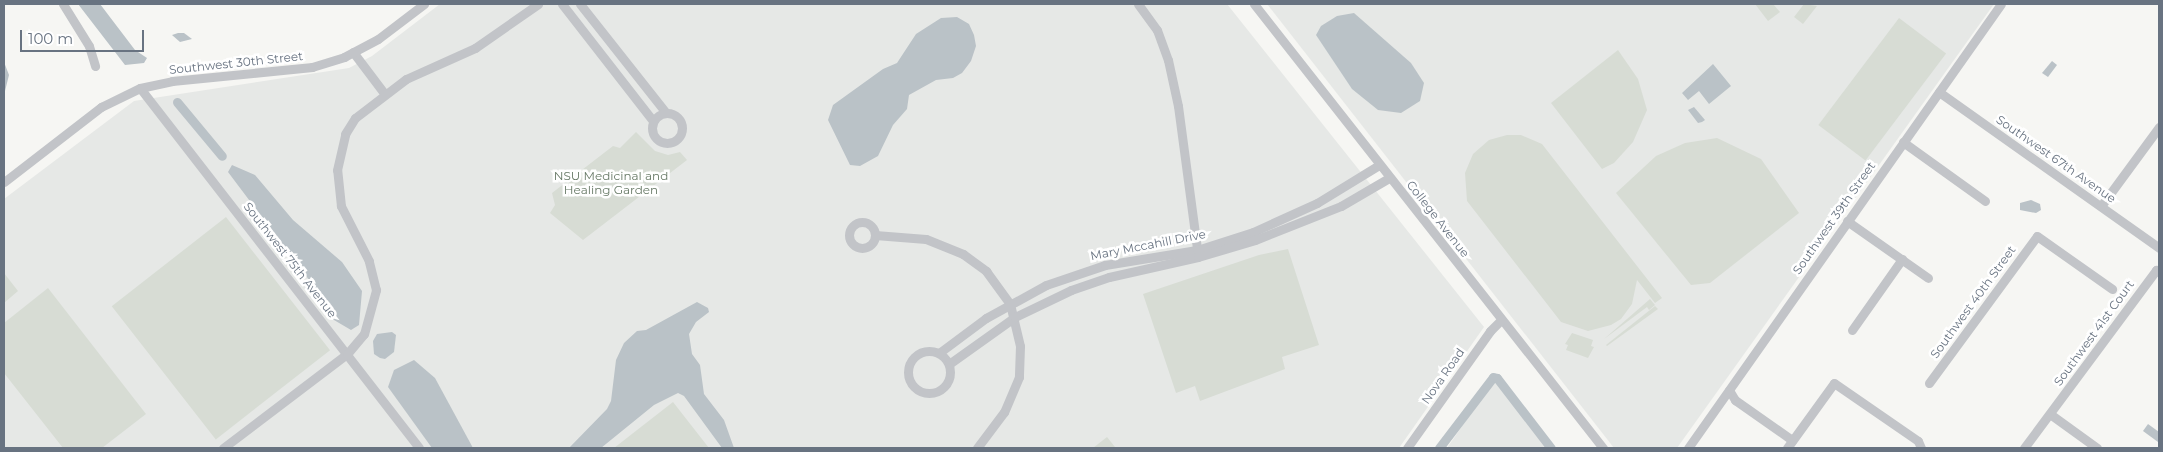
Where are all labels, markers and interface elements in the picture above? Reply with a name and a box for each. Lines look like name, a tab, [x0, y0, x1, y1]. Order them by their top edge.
scale bar	[22, 20, 146, 52]
text: 100 m	[28, 29, 73, 48]
street label: Southwest 30th Street	[168, 49, 304, 77]
street label: Southwest 67th Avenue	[1993, 112, 2119, 206]
street label: Southwest 39th Street	[1790, 159, 1878, 277]
park label: NSU Medicinal and Healing Garden	[554, 169, 668, 197]
street label: College Avenue	[1404, 178, 1472, 260]
street label: Southwest 75th Avenue	[241, 199, 339, 321]
street label: Mary Mccahill Drive	[1089, 227, 1207, 263]
street label: Southwest 40th Street	[1927, 243, 2019, 361]
street label: Southwest 41st Court	[2051, 277, 2137, 389]
street label: Nova Road	[1418, 345, 1468, 407]

